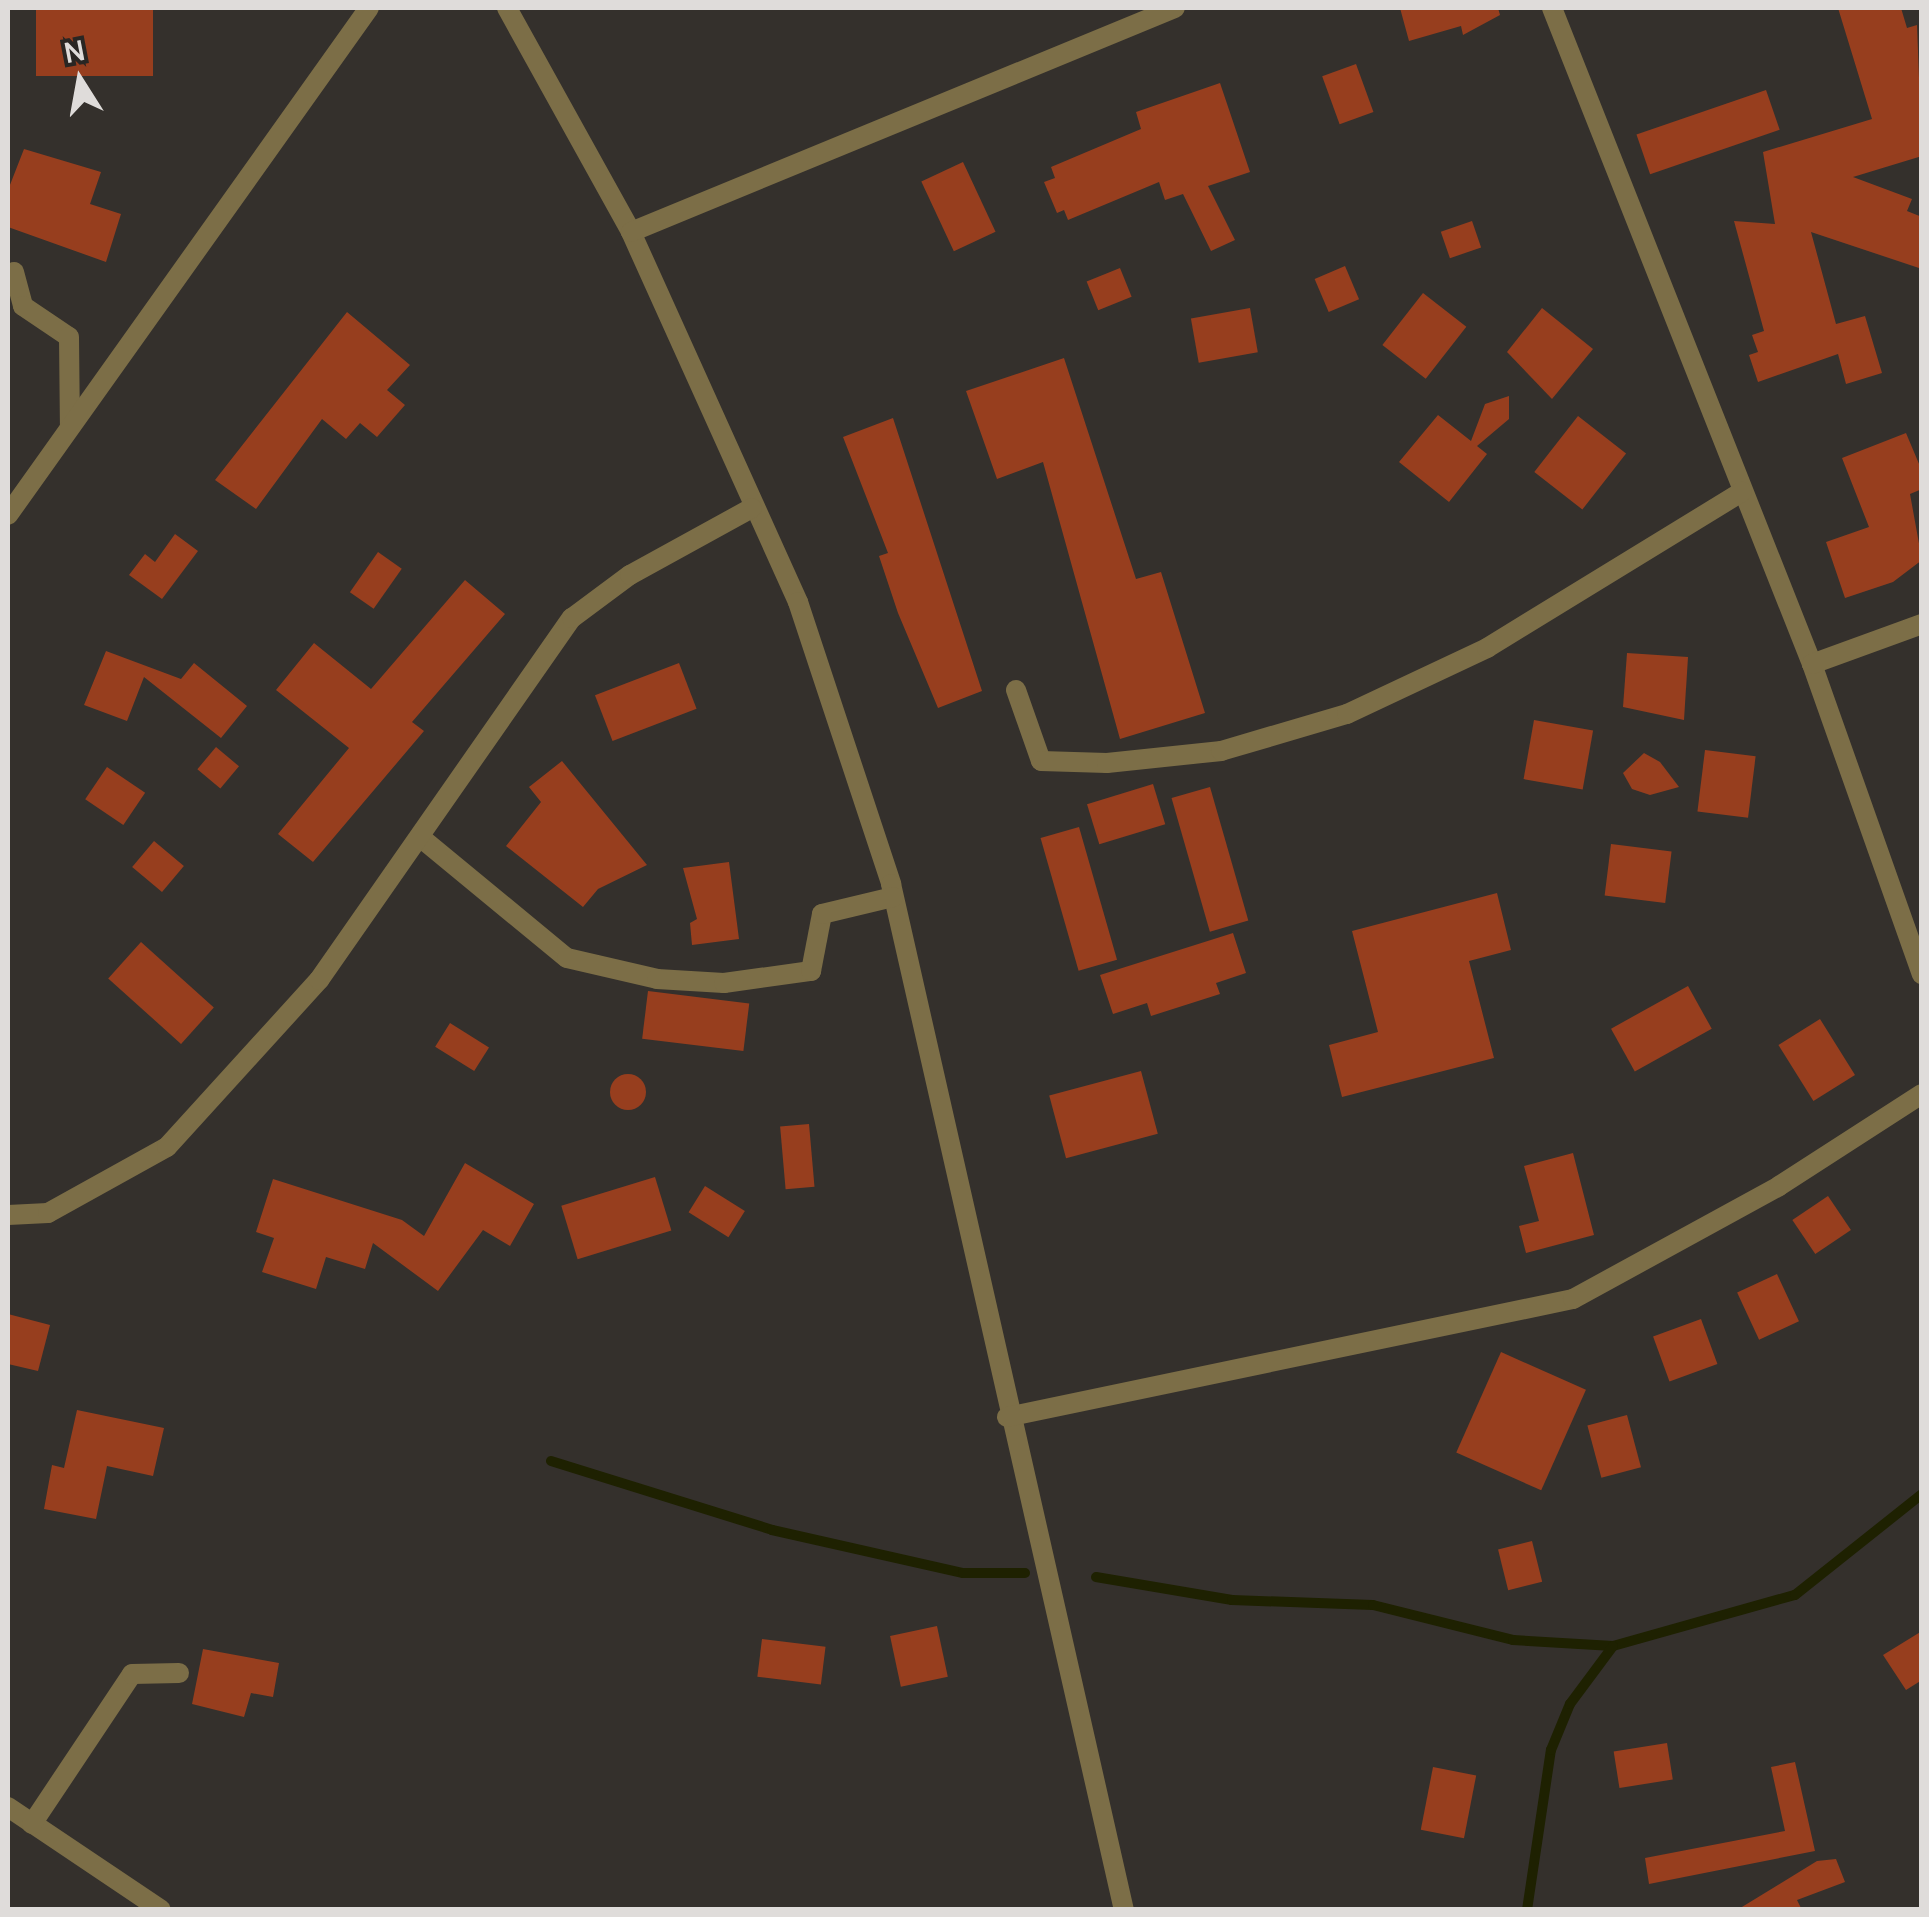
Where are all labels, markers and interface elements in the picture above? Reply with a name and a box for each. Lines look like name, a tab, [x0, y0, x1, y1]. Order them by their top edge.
north arrow	[30, 30, 130, 130]
text: N	[61, 30, 88, 71]

